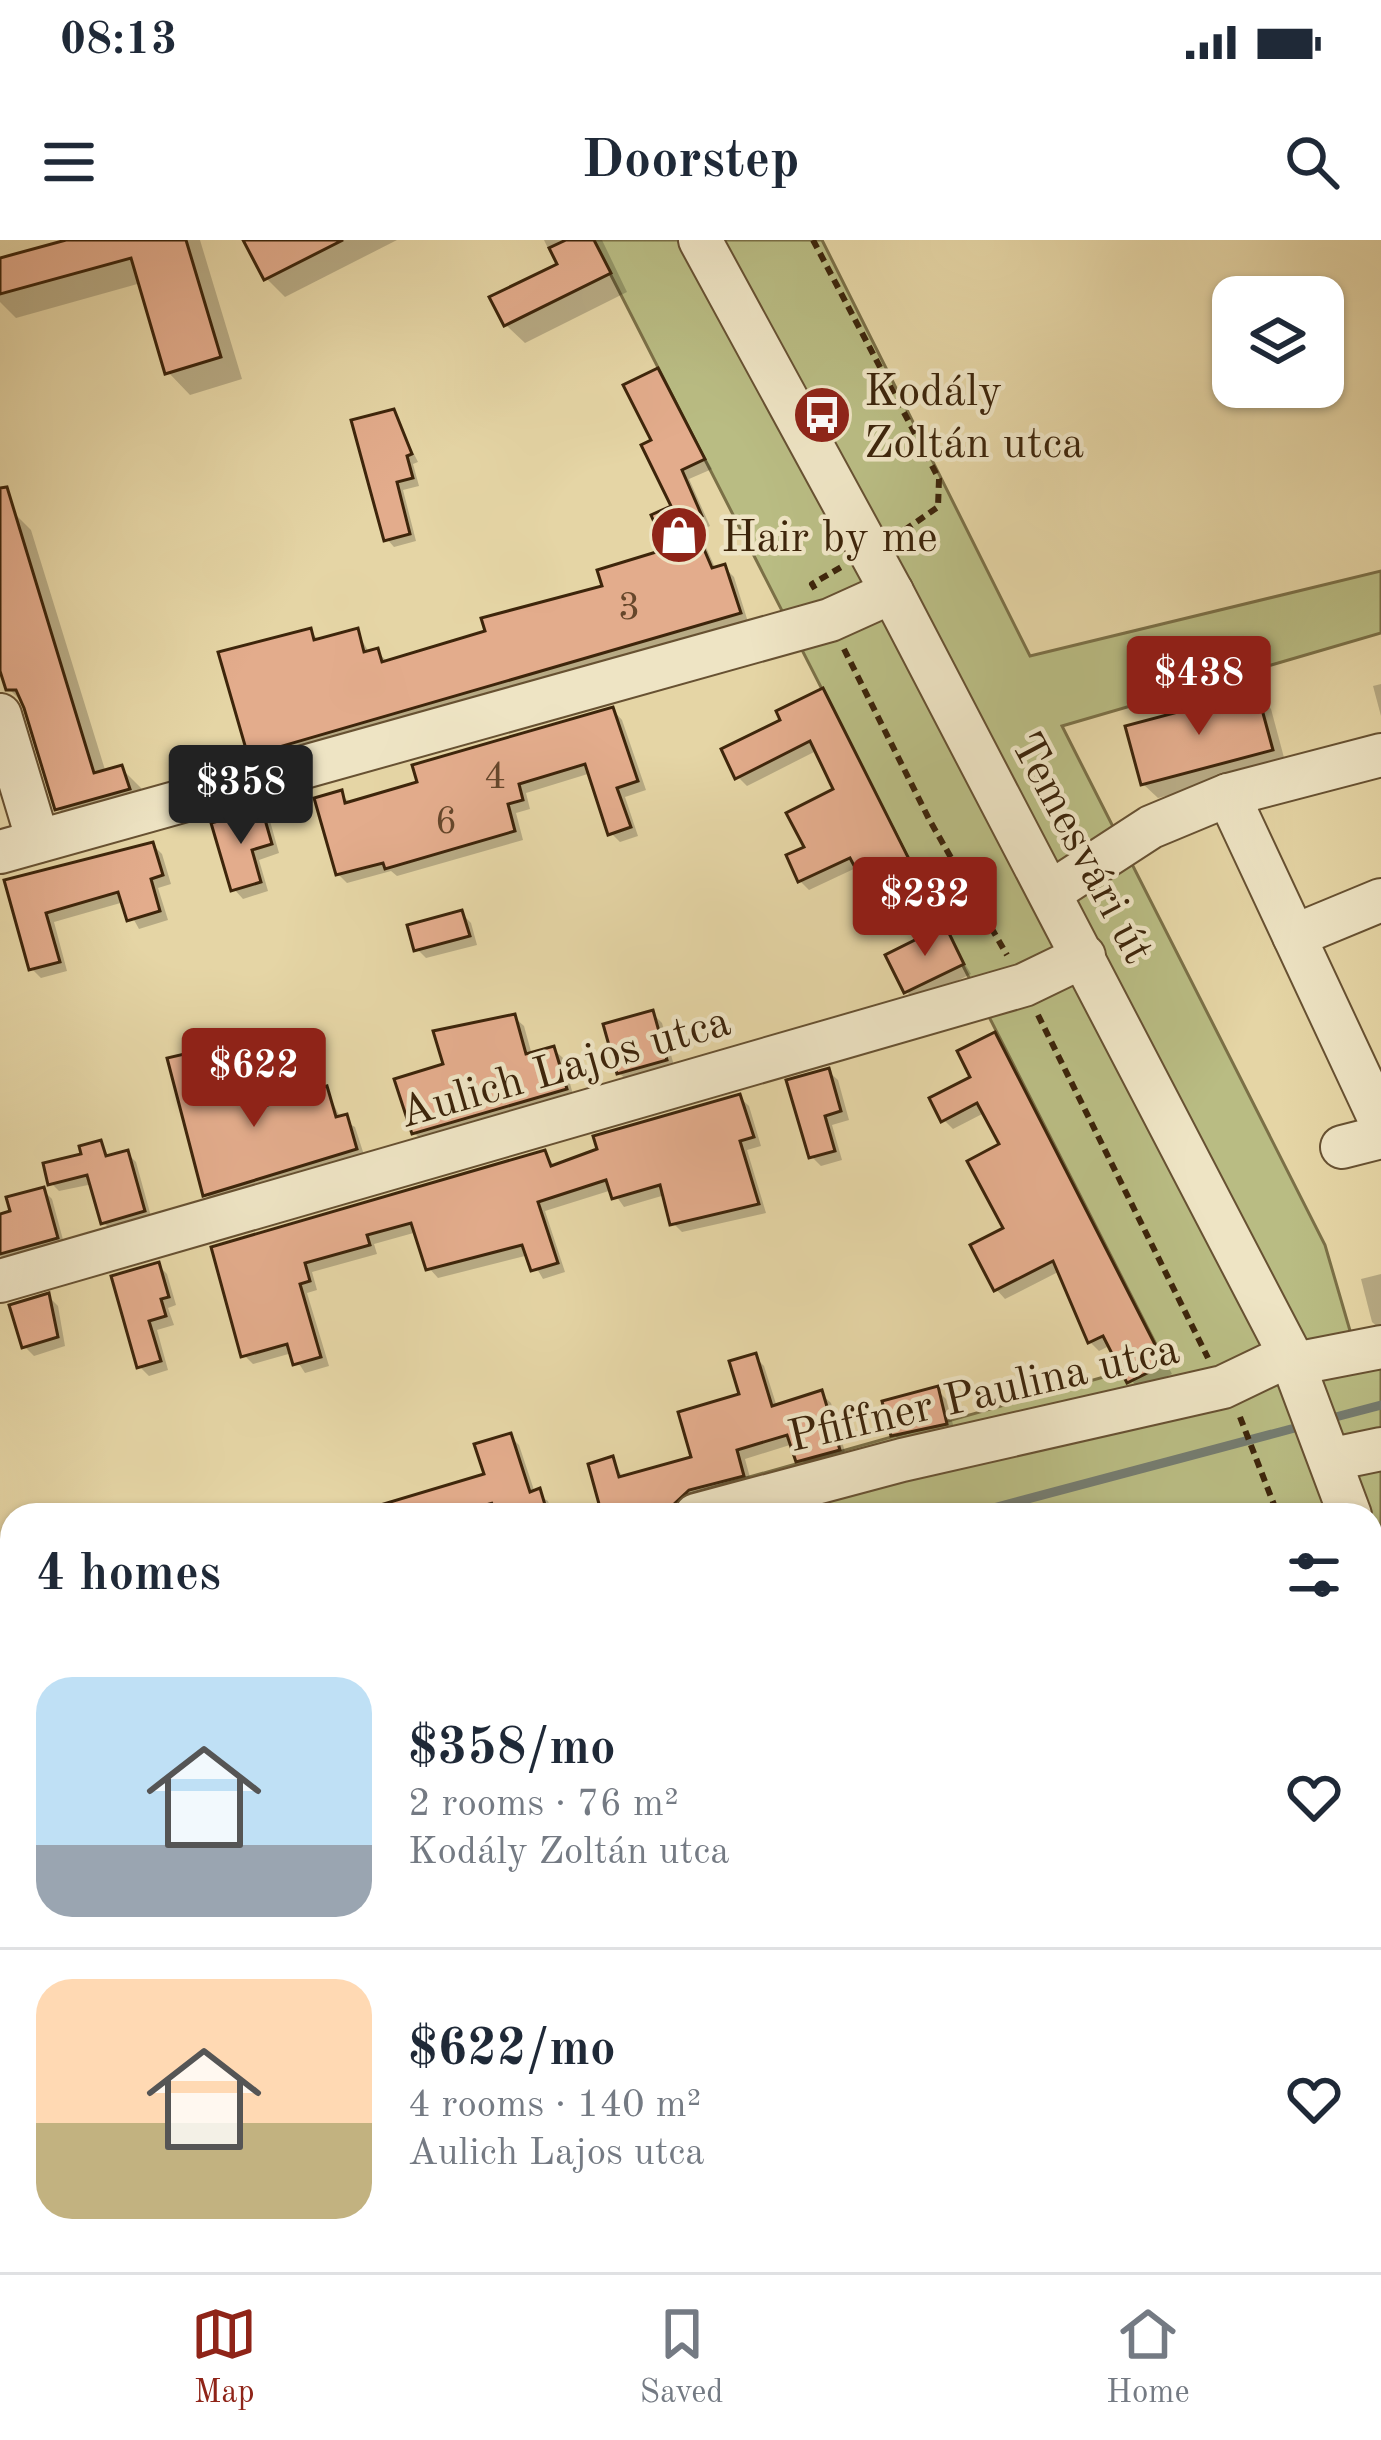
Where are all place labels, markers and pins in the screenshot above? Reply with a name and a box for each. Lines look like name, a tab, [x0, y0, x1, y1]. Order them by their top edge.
place label: Kodály Zoltán utca	[864, 371, 1084, 468]
bus stop icon: Kodály Zoltán utca	[791, 384, 853, 446]
shop icon: Hair by me	[648, 504, 710, 566]
place label: Hair by me	[721, 517, 938, 562]
pin: $438	[1128, 636, 1270, 738]
pin: $358	[170, 745, 312, 847]
pin: $232	[854, 857, 996, 959]
pin: $622	[183, 1028, 325, 1130]

